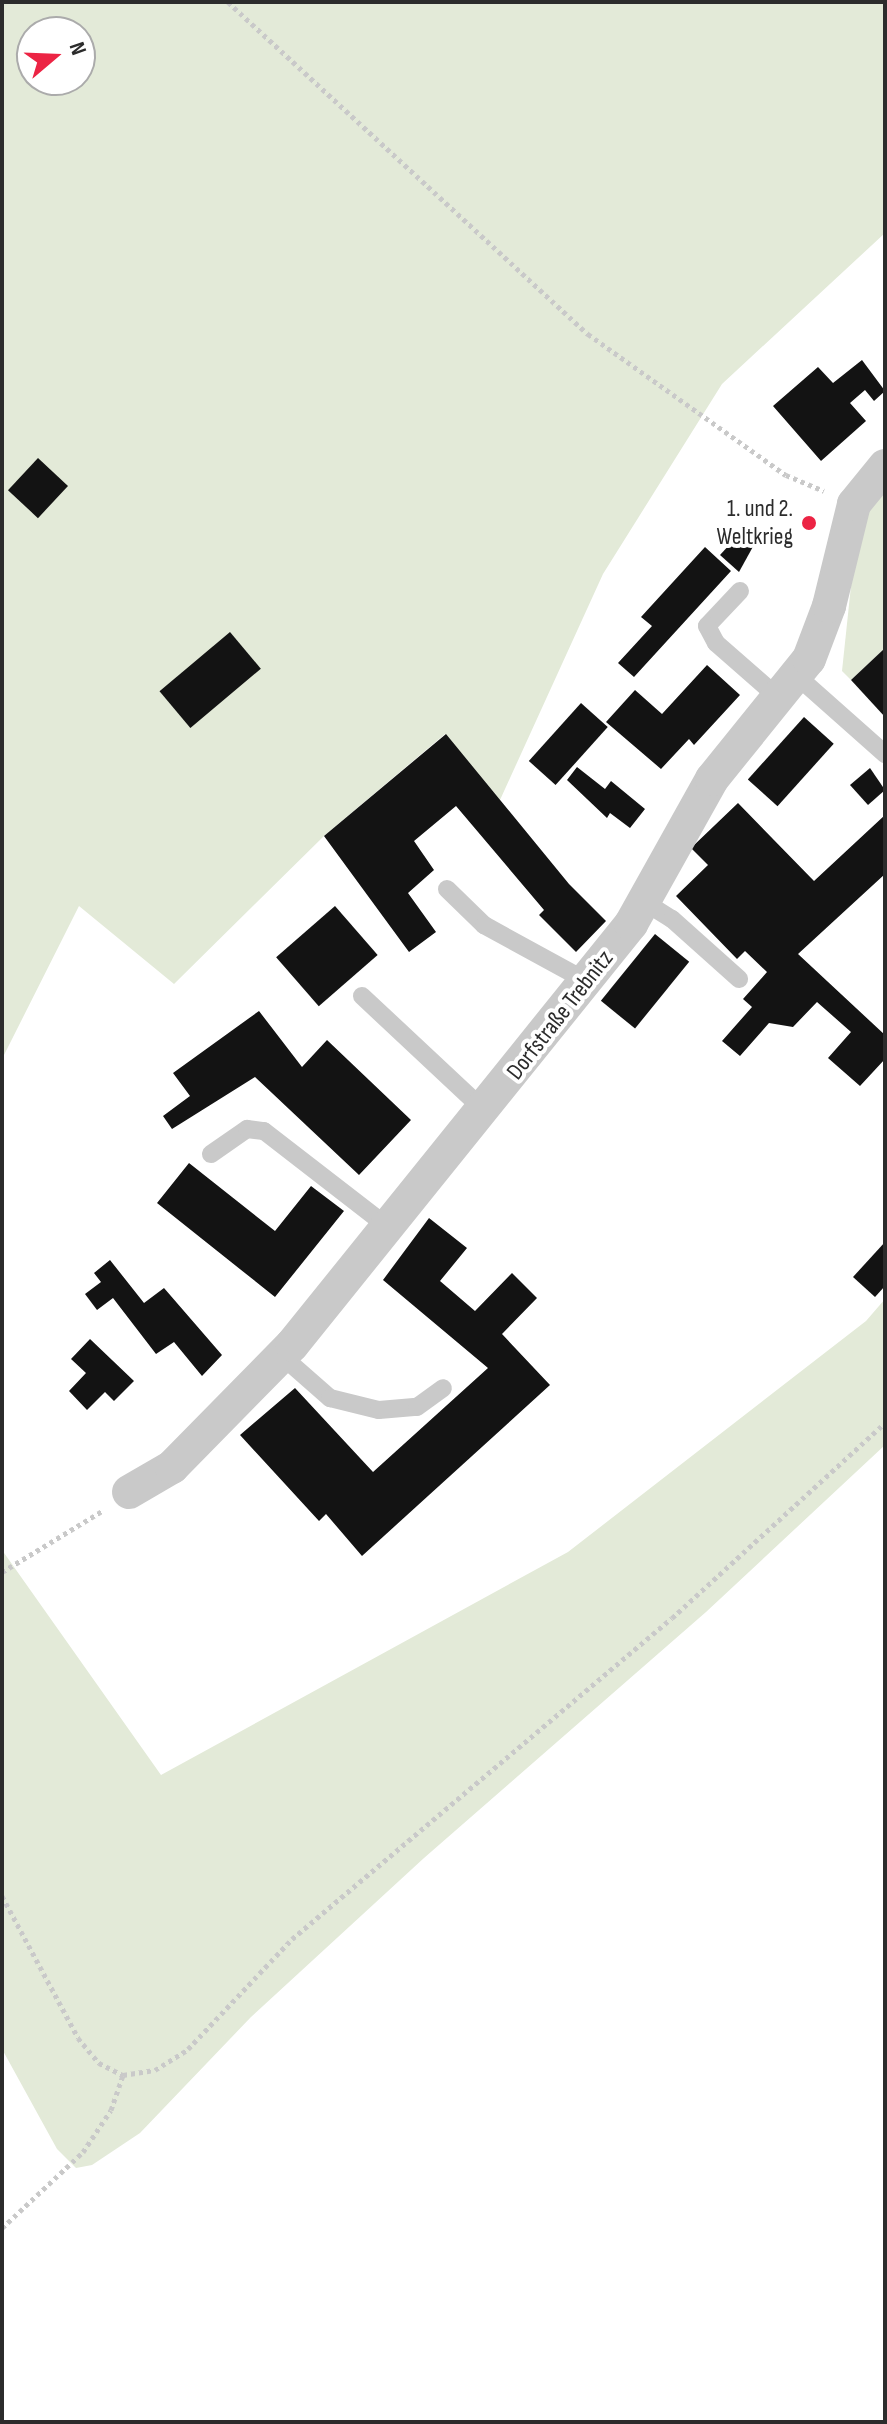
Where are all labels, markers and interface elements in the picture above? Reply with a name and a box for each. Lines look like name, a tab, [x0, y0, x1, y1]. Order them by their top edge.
north arrow	[16, 16, 96, 96]
text: N	[63, 39, 92, 59]
place label: 1. und 2. Weltkrieg	[717, 495, 793, 551]
marker: 1. und 2. Weltkrieg	[800, 514, 818, 532]
street label: Dorfstraße Trebnitz	[501, 945, 619, 1085]

